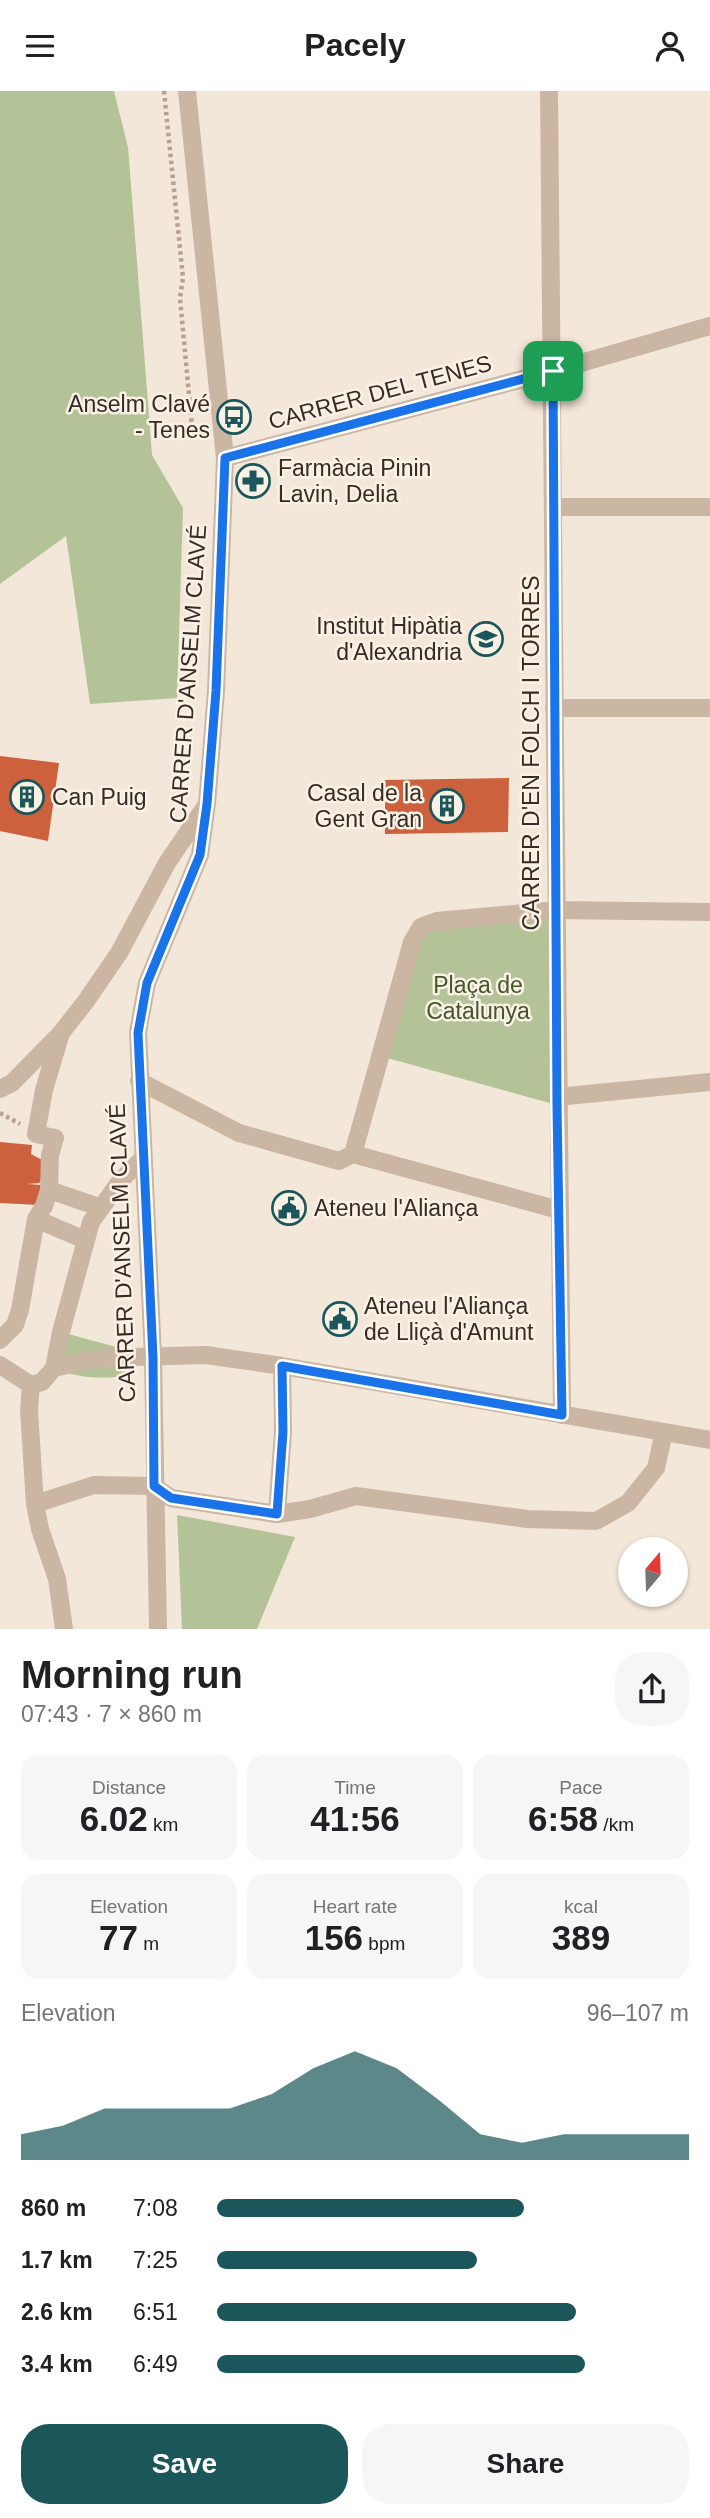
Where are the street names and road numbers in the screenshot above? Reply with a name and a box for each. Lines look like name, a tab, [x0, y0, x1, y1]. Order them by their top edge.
street label: CARRER DEL TENES	[266, 350, 494, 434]
street label: CARRER D'ANSELM CLAVÉ	[165, 524, 211, 824]
street label: CARRER D'EN FOLCH I TORRES	[518, 576, 544, 930]
street label: CARRER D'ANSELM CLAVÉ	[104, 1103, 140, 1403]

